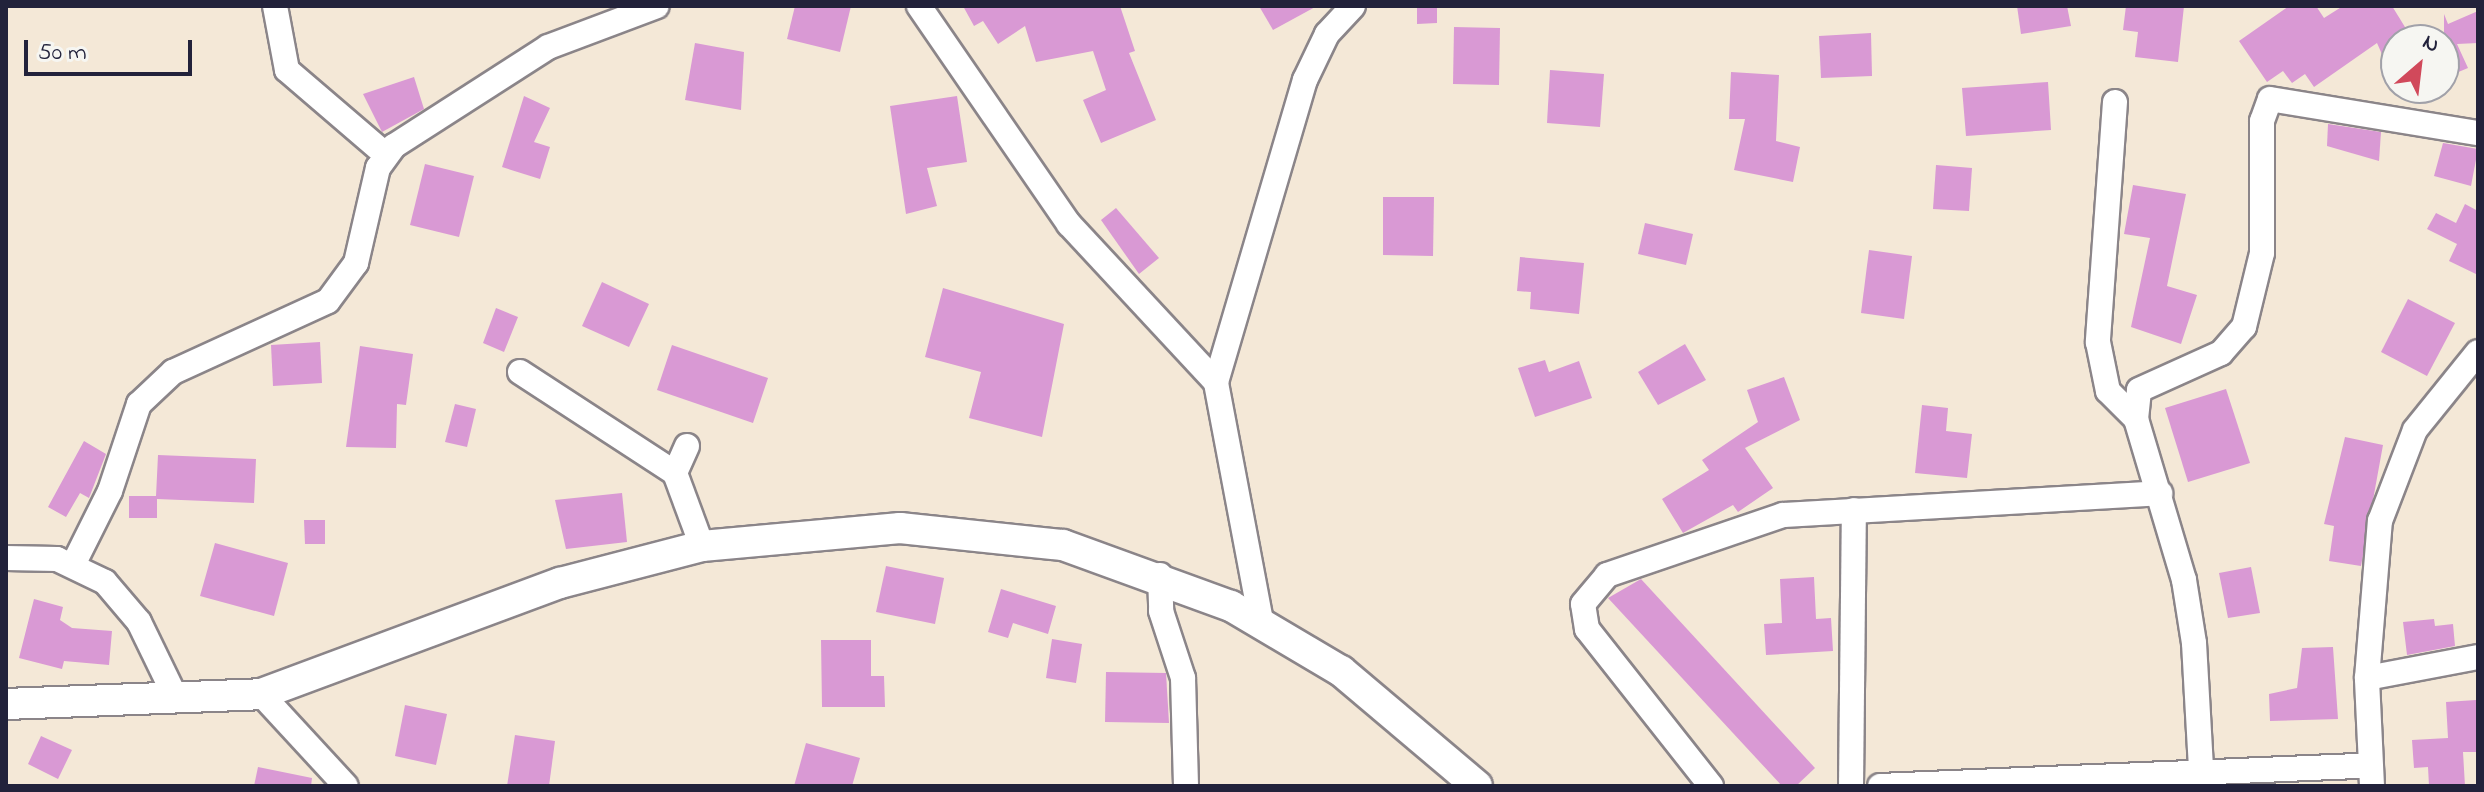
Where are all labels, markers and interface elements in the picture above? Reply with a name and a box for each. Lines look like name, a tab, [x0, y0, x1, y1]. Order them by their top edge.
scale bar	[28, 24, 196, 74]
north arrow	[2380, 24, 2460, 104]
text: N	[2416, 27, 2444, 62]
text: 50 m	[38, 36, 87, 71]

